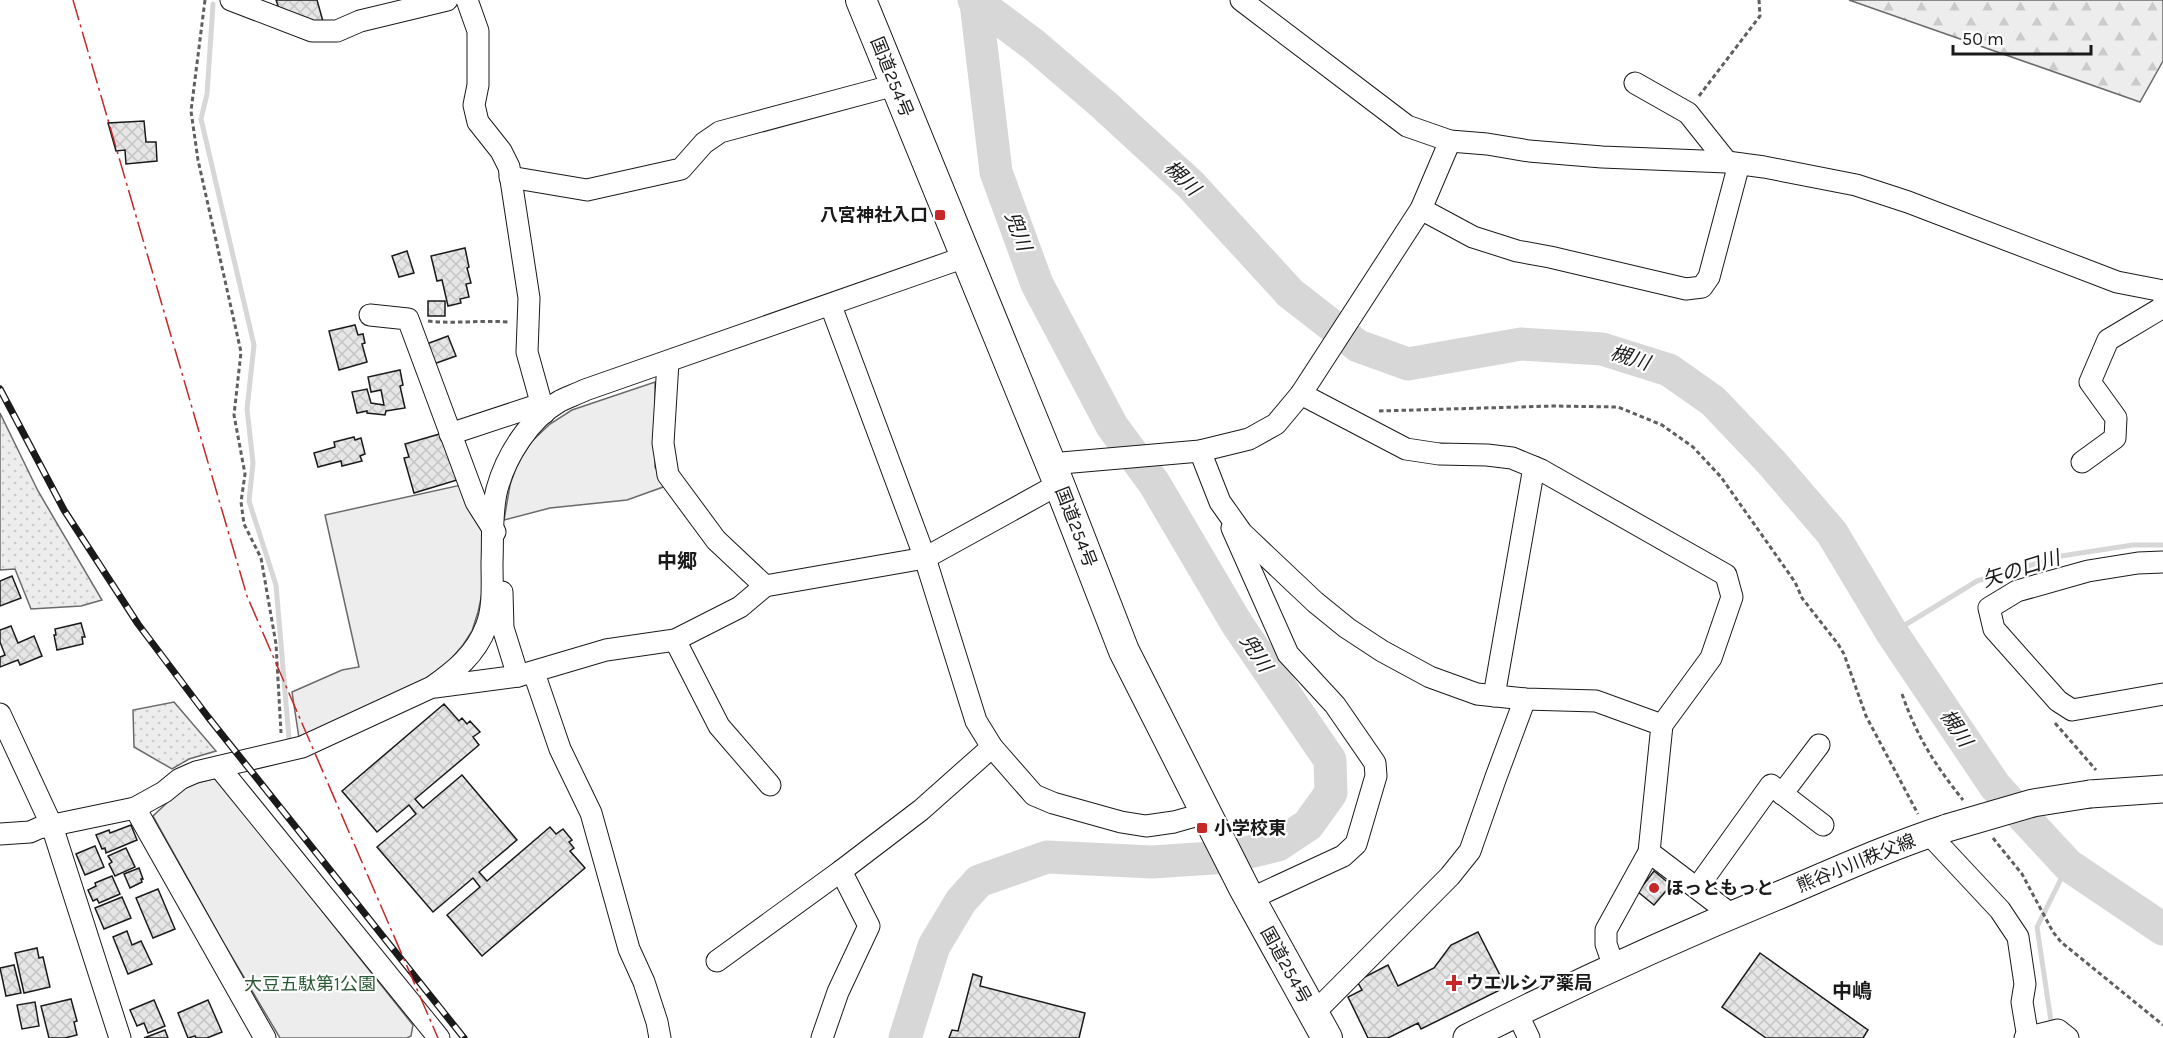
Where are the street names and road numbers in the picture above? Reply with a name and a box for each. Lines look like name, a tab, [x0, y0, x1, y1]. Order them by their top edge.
street label: 国道254号	[866, 34, 918, 120]
street label: 国道254号	[1051, 484, 1101, 570]
street label: 熊谷小川秩父線	[1793, 829, 1919, 897]
street label: 国道254号	[1256, 923, 1316, 1007]

